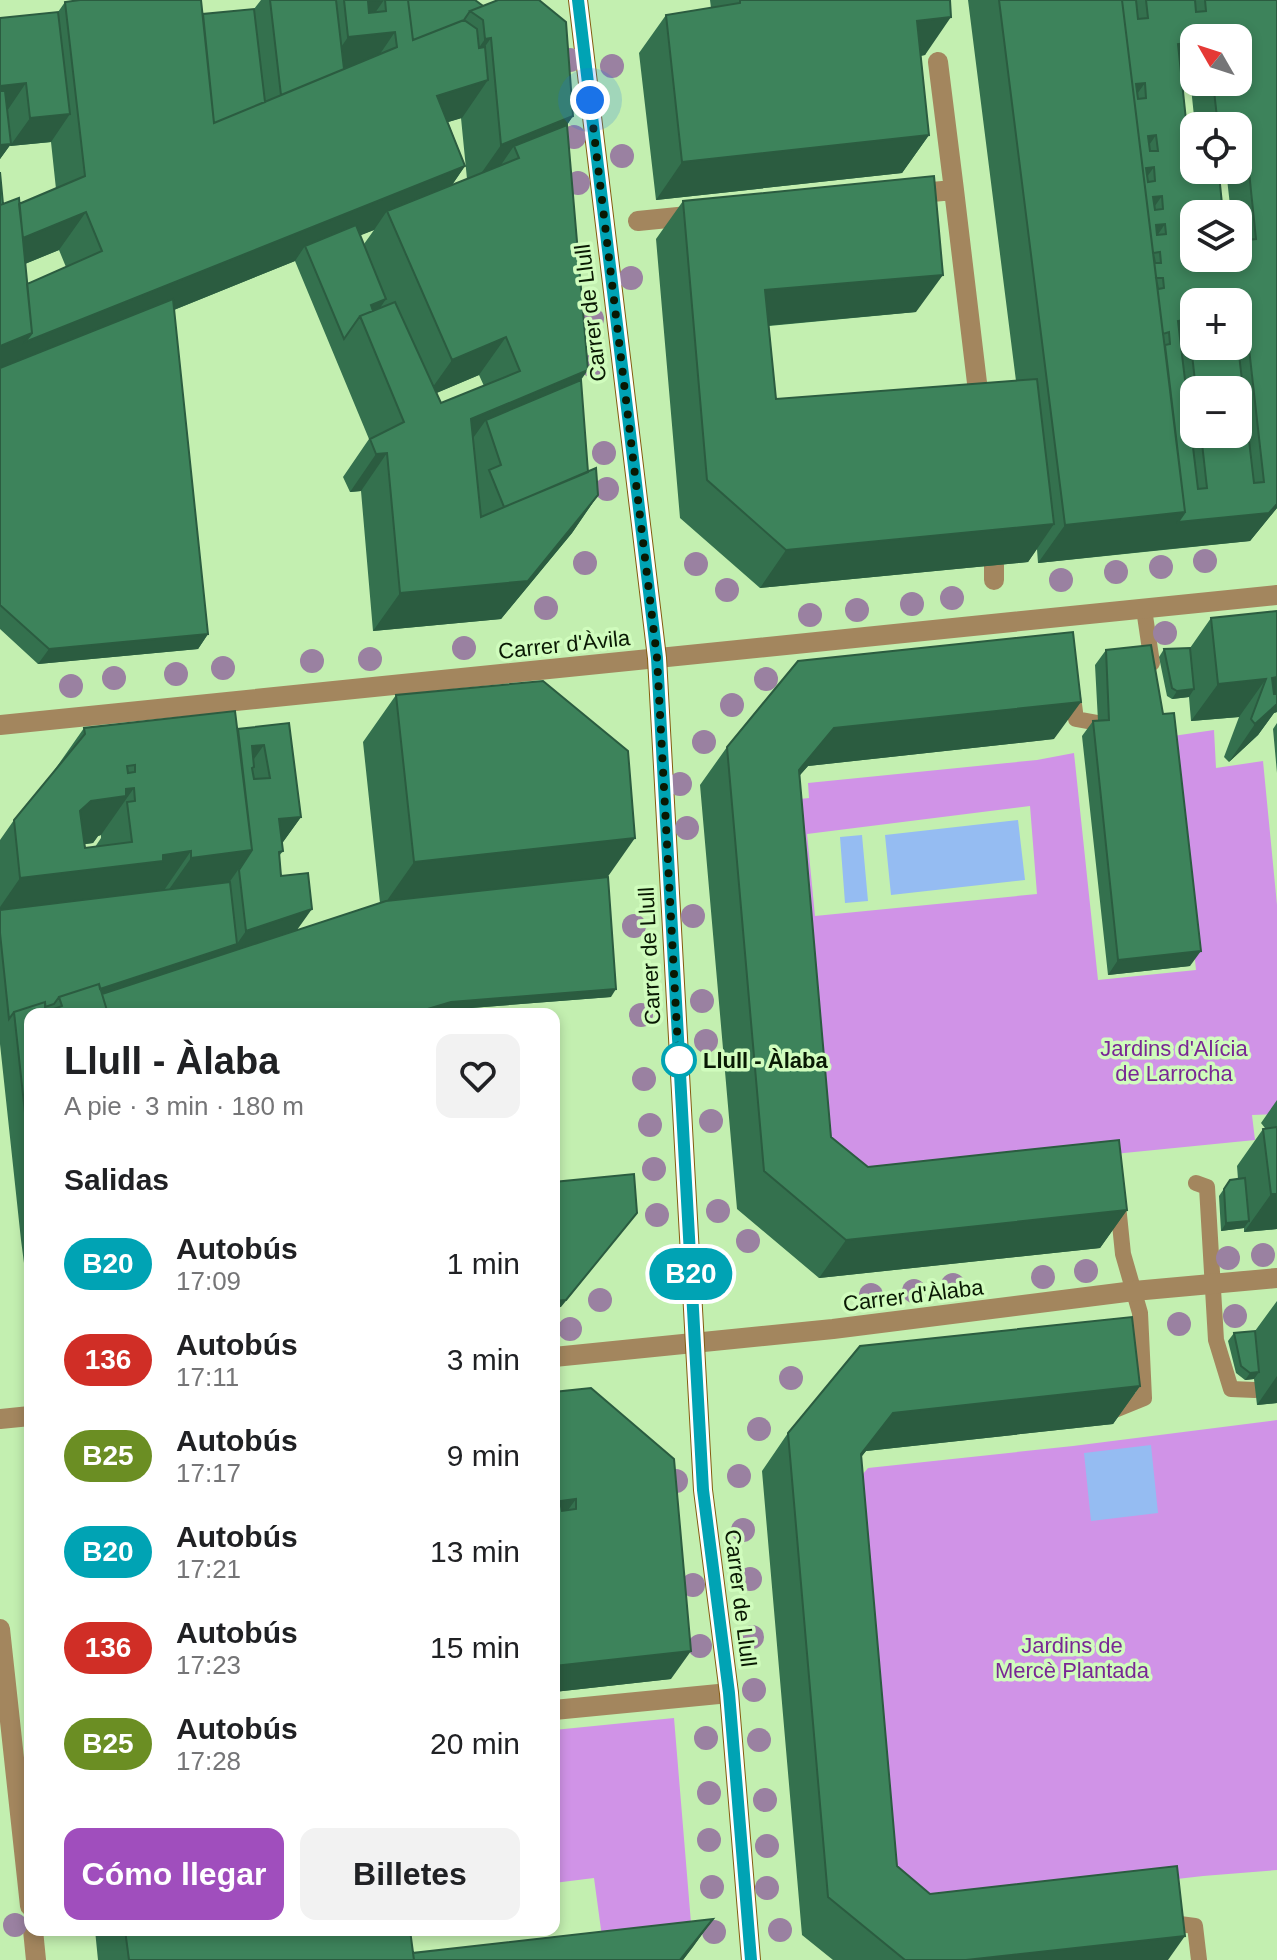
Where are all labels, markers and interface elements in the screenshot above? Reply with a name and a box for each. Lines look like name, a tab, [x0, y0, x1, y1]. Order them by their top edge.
north arrow	[1180, 24, 1252, 96]
map controls	[1180, 24, 1252, 448]
your location	[570, 80, 610, 120]
button: locate	[1180, 112, 1252, 184]
button: layers	[1180, 200, 1252, 272]
street label: Carrer de Llull	[570, 243, 611, 383]
button: +	[1180, 288, 1252, 360]
button: −	[1180, 376, 1252, 448]
street label: Carrer d'Àvila	[497, 625, 632, 664]
street label: Carrer de Llull	[633, 886, 666, 1026]
button: heart	[436, 1034, 520, 1118]
park label: Jardins d'Alícia de Larrocha	[1100, 1036, 1248, 1086]
text: Llull - Àlaba	[64, 1040, 279, 1082]
marker: Llull - Àlaba	[662, 1043, 696, 1077]
place label: Llull - Àlaba	[703, 1048, 828, 1073]
text: A pie · 3 min · 180 m	[64, 1091, 304, 1121]
text: Salidas	[64, 1163, 169, 1196]
text: Autobús	[176, 1232, 298, 1265]
text: 1 min	[447, 1247, 520, 1280]
text: B20	[82, 1248, 134, 1279]
line badge: B20	[645, 1248, 737, 1300]
text: B20	[665, 1258, 717, 1289]
text: 17:09	[176, 1266, 241, 1296]
street label: Carrer d'Àlaba	[841, 1274, 985, 1317]
text: Autobús	[176, 1328, 298, 1361]
text: 3 min	[447, 1343, 520, 1376]
text: 136	[85, 1344, 131, 1375]
text: 17:11	[176, 1362, 239, 1392]
text: Autobús	[176, 1424, 298, 1457]
text: 9 min	[447, 1439, 520, 1472]
text: B25	[82, 1440, 134, 1471]
text: 17:17	[176, 1458, 241, 1488]
text: Autobús	[176, 1520, 298, 1553]
street label: Carrer de Llull	[720, 1528, 761, 1668]
text: 13 min	[430, 1535, 520, 1568]
text: B20	[82, 1536, 134, 1567]
text: 17:21	[176, 1554, 241, 1584]
text: Autobús	[176, 1616, 298, 1649]
text: 15 min	[430, 1631, 520, 1664]
text: 136	[85, 1632, 131, 1663]
park label: Jardins de Mercè Plantada	[995, 1633, 1150, 1683]
text: 17:23	[176, 1650, 241, 1680]
text: Autobús	[176, 1712, 298, 1745]
text: 20 min	[430, 1727, 520, 1760]
text: B25	[82, 1728, 134, 1759]
text: 17:28	[176, 1746, 241, 1776]
button: Cómo llegar	[64, 1828, 284, 1920]
button: Billetes	[300, 1828, 520, 1920]

